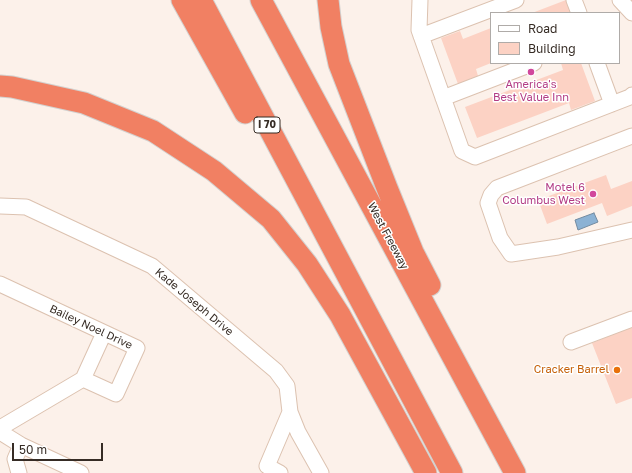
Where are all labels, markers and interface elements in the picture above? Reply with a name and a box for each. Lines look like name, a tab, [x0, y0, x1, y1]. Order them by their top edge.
legend	[490, 12, 620, 64]
text: Road	[528, 21, 557, 36]
text: Building	[528, 41, 576, 56]
marker: America's Best Value Inn	[526, 67, 536, 77]
place label: America's Best Value Inn	[493, 78, 569, 104]
road number: I 70	[254, 117, 280, 133]
place label: Motel 6 Columbus West	[502, 181, 585, 207]
marker: Motel 6 Columbus West	[588, 189, 598, 199]
street label: West Freeway	[365, 200, 411, 272]
street label: Kade Joseph Drive	[152, 265, 236, 339]
street label: Bailey Noel Drive	[47, 302, 135, 352]
place label: Cracker Barrel	[534, 363, 609, 377]
marker: Cracker Barrel	[612, 365, 622, 375]
scale bar	[14, 435, 105, 461]
text: 50 m	[19, 442, 47, 457]

